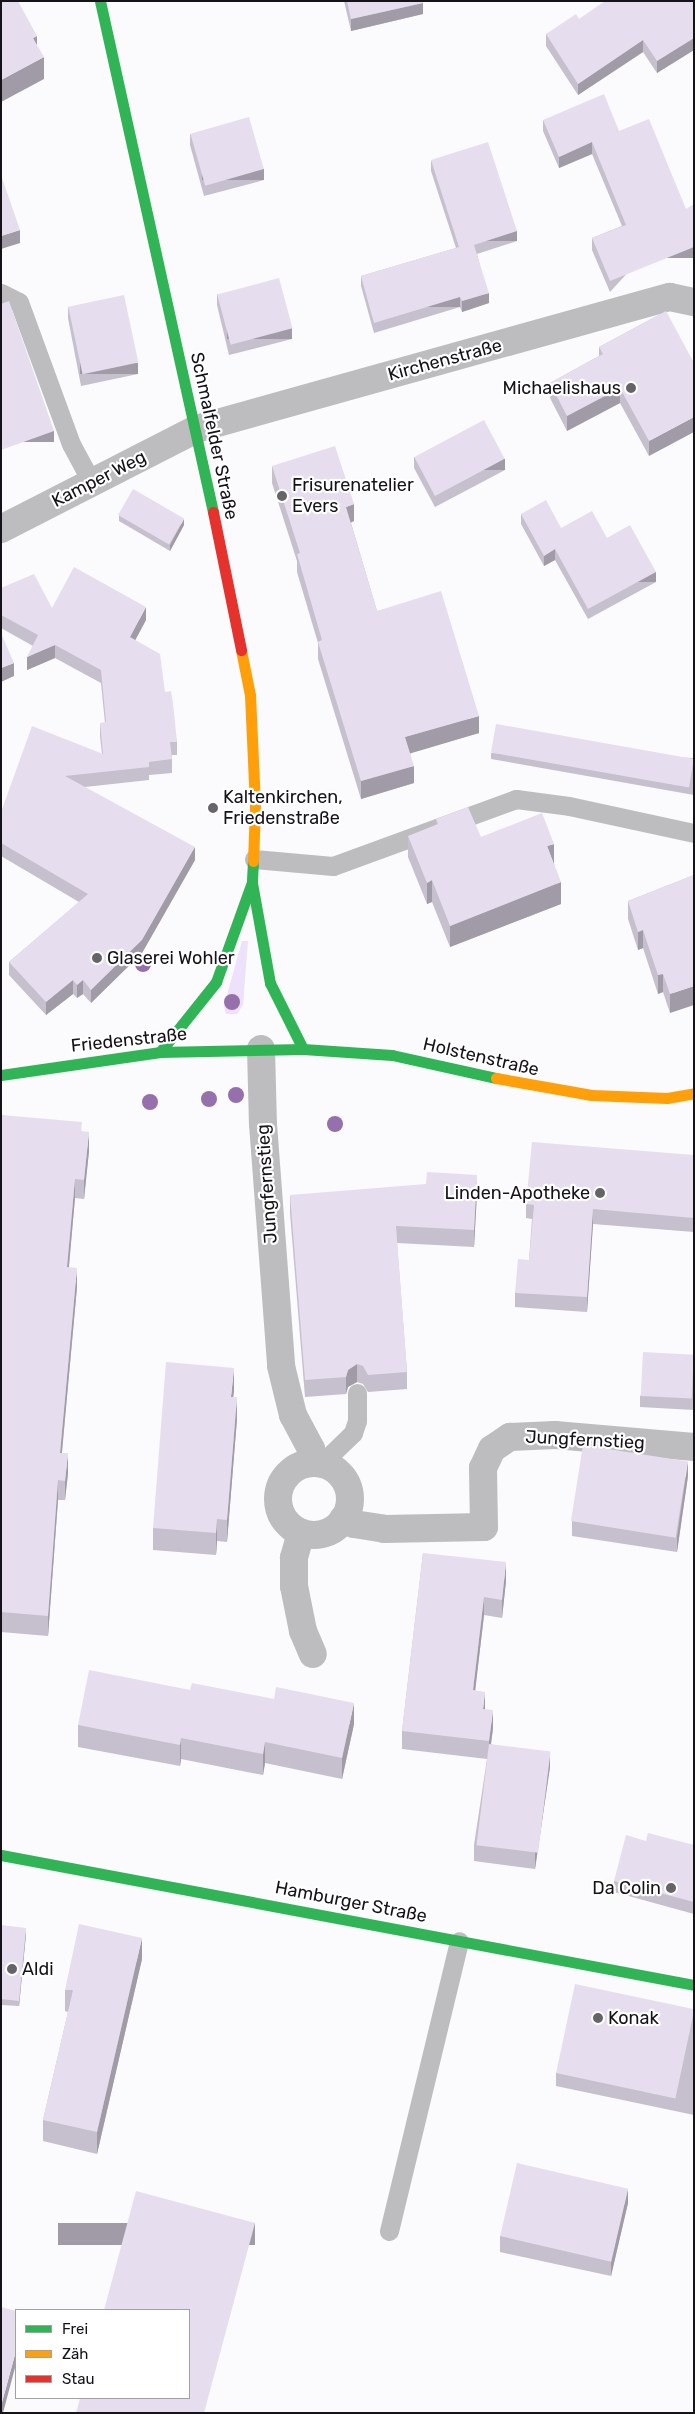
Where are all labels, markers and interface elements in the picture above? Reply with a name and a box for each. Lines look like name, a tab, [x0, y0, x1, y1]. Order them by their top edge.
street label: Kirchenstraße	[386, 334, 504, 386]
street label: Schmalfelder Straße	[186, 350, 242, 522]
place label: Michaelishaus	[503, 377, 621, 399]
marker: Michaelishaus	[625, 382, 637, 394]
street label: Kamper Weg	[48, 446, 150, 512]
place label: Frisurenatelier Evers	[292, 475, 414, 518]
marker: Frisurenatelier Evers	[276, 490, 288, 502]
place label: Kaltenkirchen, Friedenstraße	[223, 787, 343, 830]
marker: Kaltenkirchen, Friedenstraße	[207, 802, 219, 814]
place label: Glaserei Wohler	[107, 947, 235, 969]
marker: Glaserei Wohler	[91, 952, 103, 964]
street label: Friedenstraße	[70, 1023, 188, 1057]
street label: Holstenstraße	[421, 1033, 541, 1081]
street label: Jungfernstieg	[252, 1123, 282, 1245]
place label: Linden-Apotheke	[445, 1182, 590, 1204]
marker: Linden-Apotheke	[594, 1187, 606, 1199]
street label: Jungfernstieg	[525, 1426, 645, 1454]
street label: Hamburger Straße	[273, 1877, 429, 1927]
place label: Da Colin	[592, 1877, 661, 1899]
marker: Da Colin	[665, 1882, 677, 1894]
place label: Aldi	[22, 1958, 53, 1980]
marker: Aldi	[6, 1963, 18, 1975]
place label: Konak	[608, 2007, 659, 2029]
marker: Konak	[592, 2012, 604, 2024]
legend	[15, 2309, 190, 2399]
text: Frei	[62, 2320, 88, 2338]
text: Zäh	[62, 2345, 88, 2363]
text: Stau	[62, 2370, 95, 2388]

